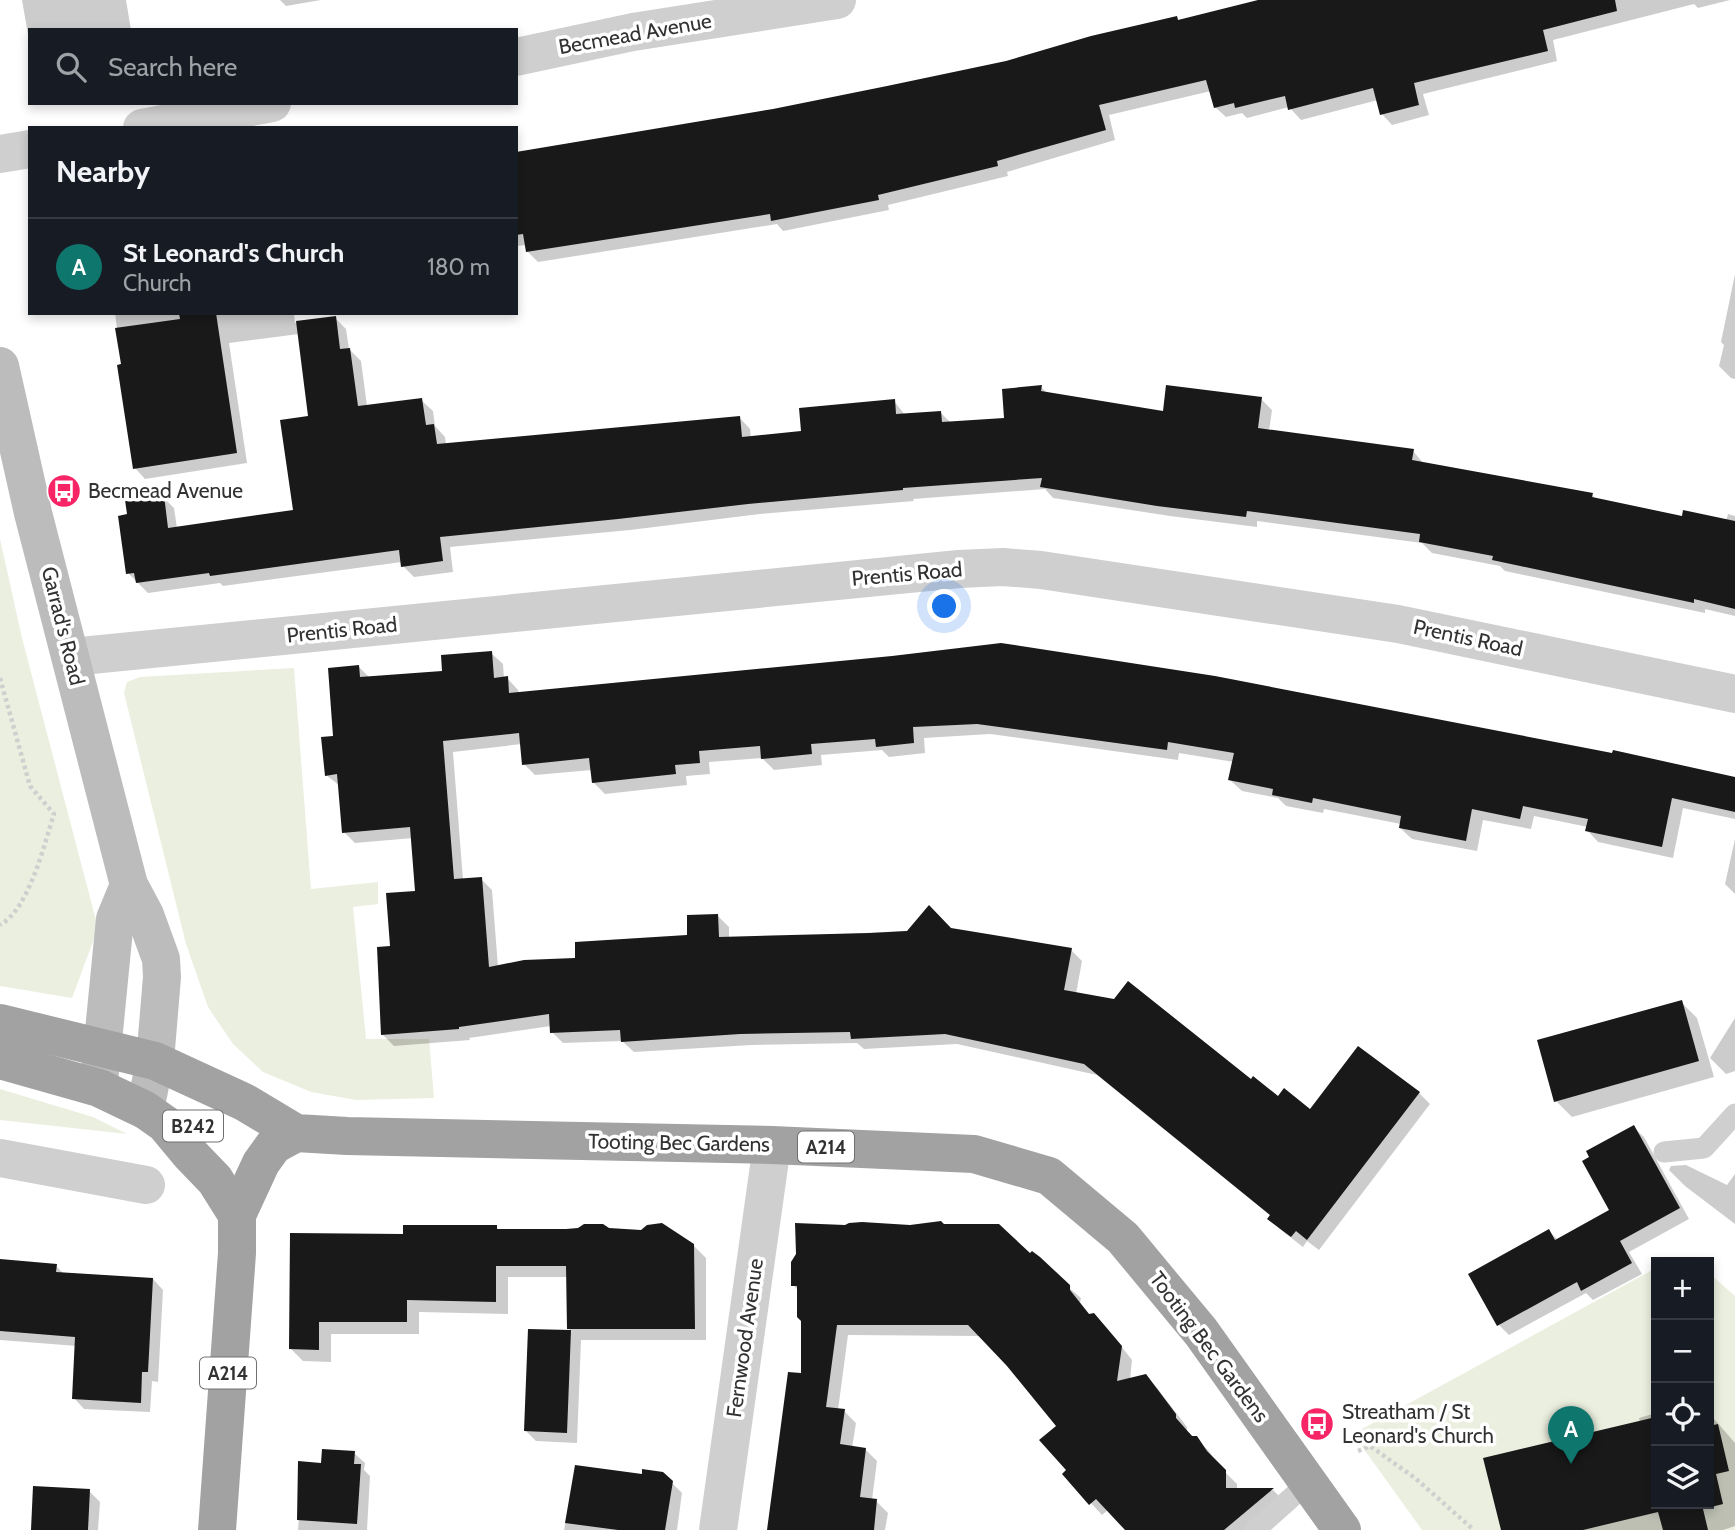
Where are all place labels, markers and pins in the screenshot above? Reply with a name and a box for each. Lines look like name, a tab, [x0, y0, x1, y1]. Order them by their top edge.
bus stop icon: Becmead Avenue	[45, 472, 83, 510]
place label: Becmead Avenue	[88, 478, 243, 503]
place label: Streatham / St Leonard's Church	[1342, 1399, 1494, 1448]
bus stop icon: Streatham / St Leonard's Church	[1298, 1405, 1336, 1443]
pin: A	[1548, 1406, 1594, 1464]

